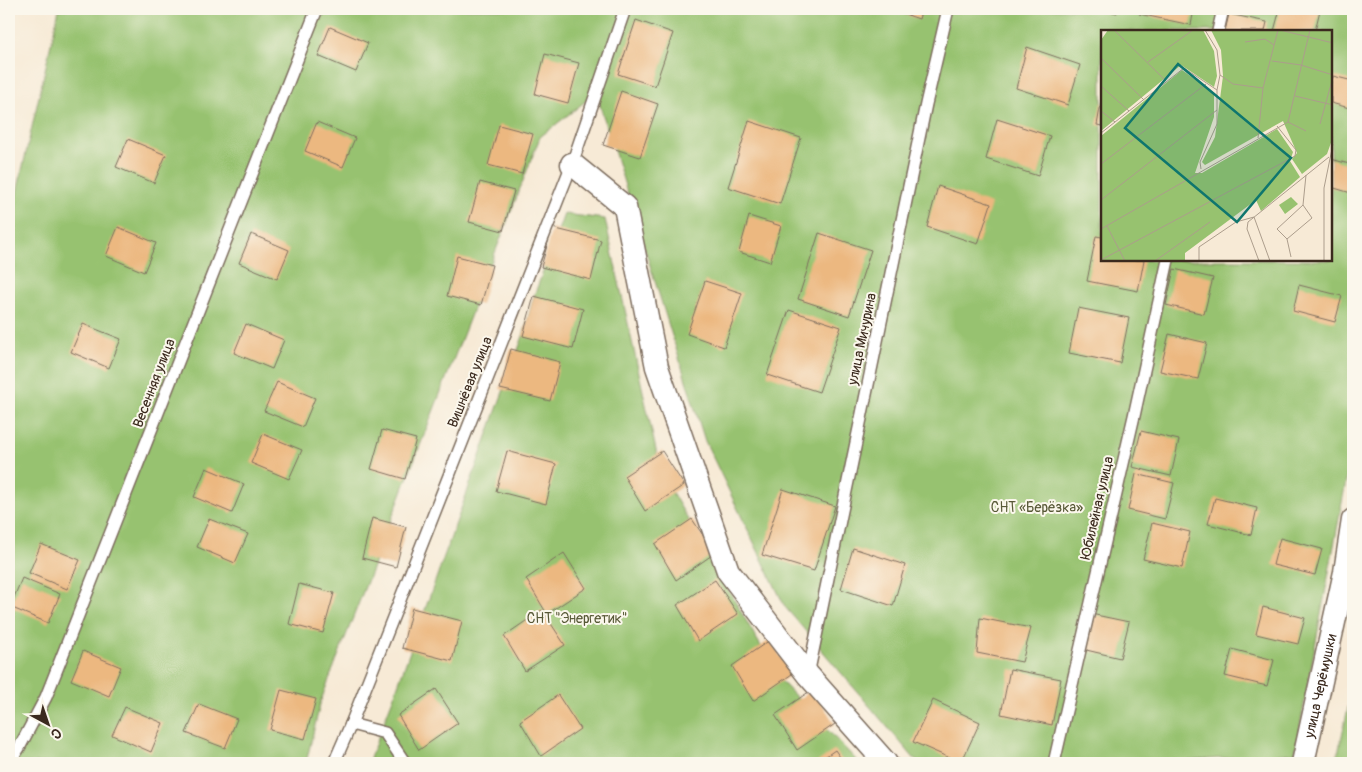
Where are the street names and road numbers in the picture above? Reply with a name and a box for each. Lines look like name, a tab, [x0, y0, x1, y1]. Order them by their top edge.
street label: улица Мичурина	[844, 291, 880, 388]
street label: Вишнёвая улица	[444, 334, 496, 430]
street label: Весенняя улица	[129, 336, 179, 430]
street label: Юбилейная улица	[1077, 455, 1117, 561]
street label: улица Черёмушки	[1300, 632, 1340, 740]

